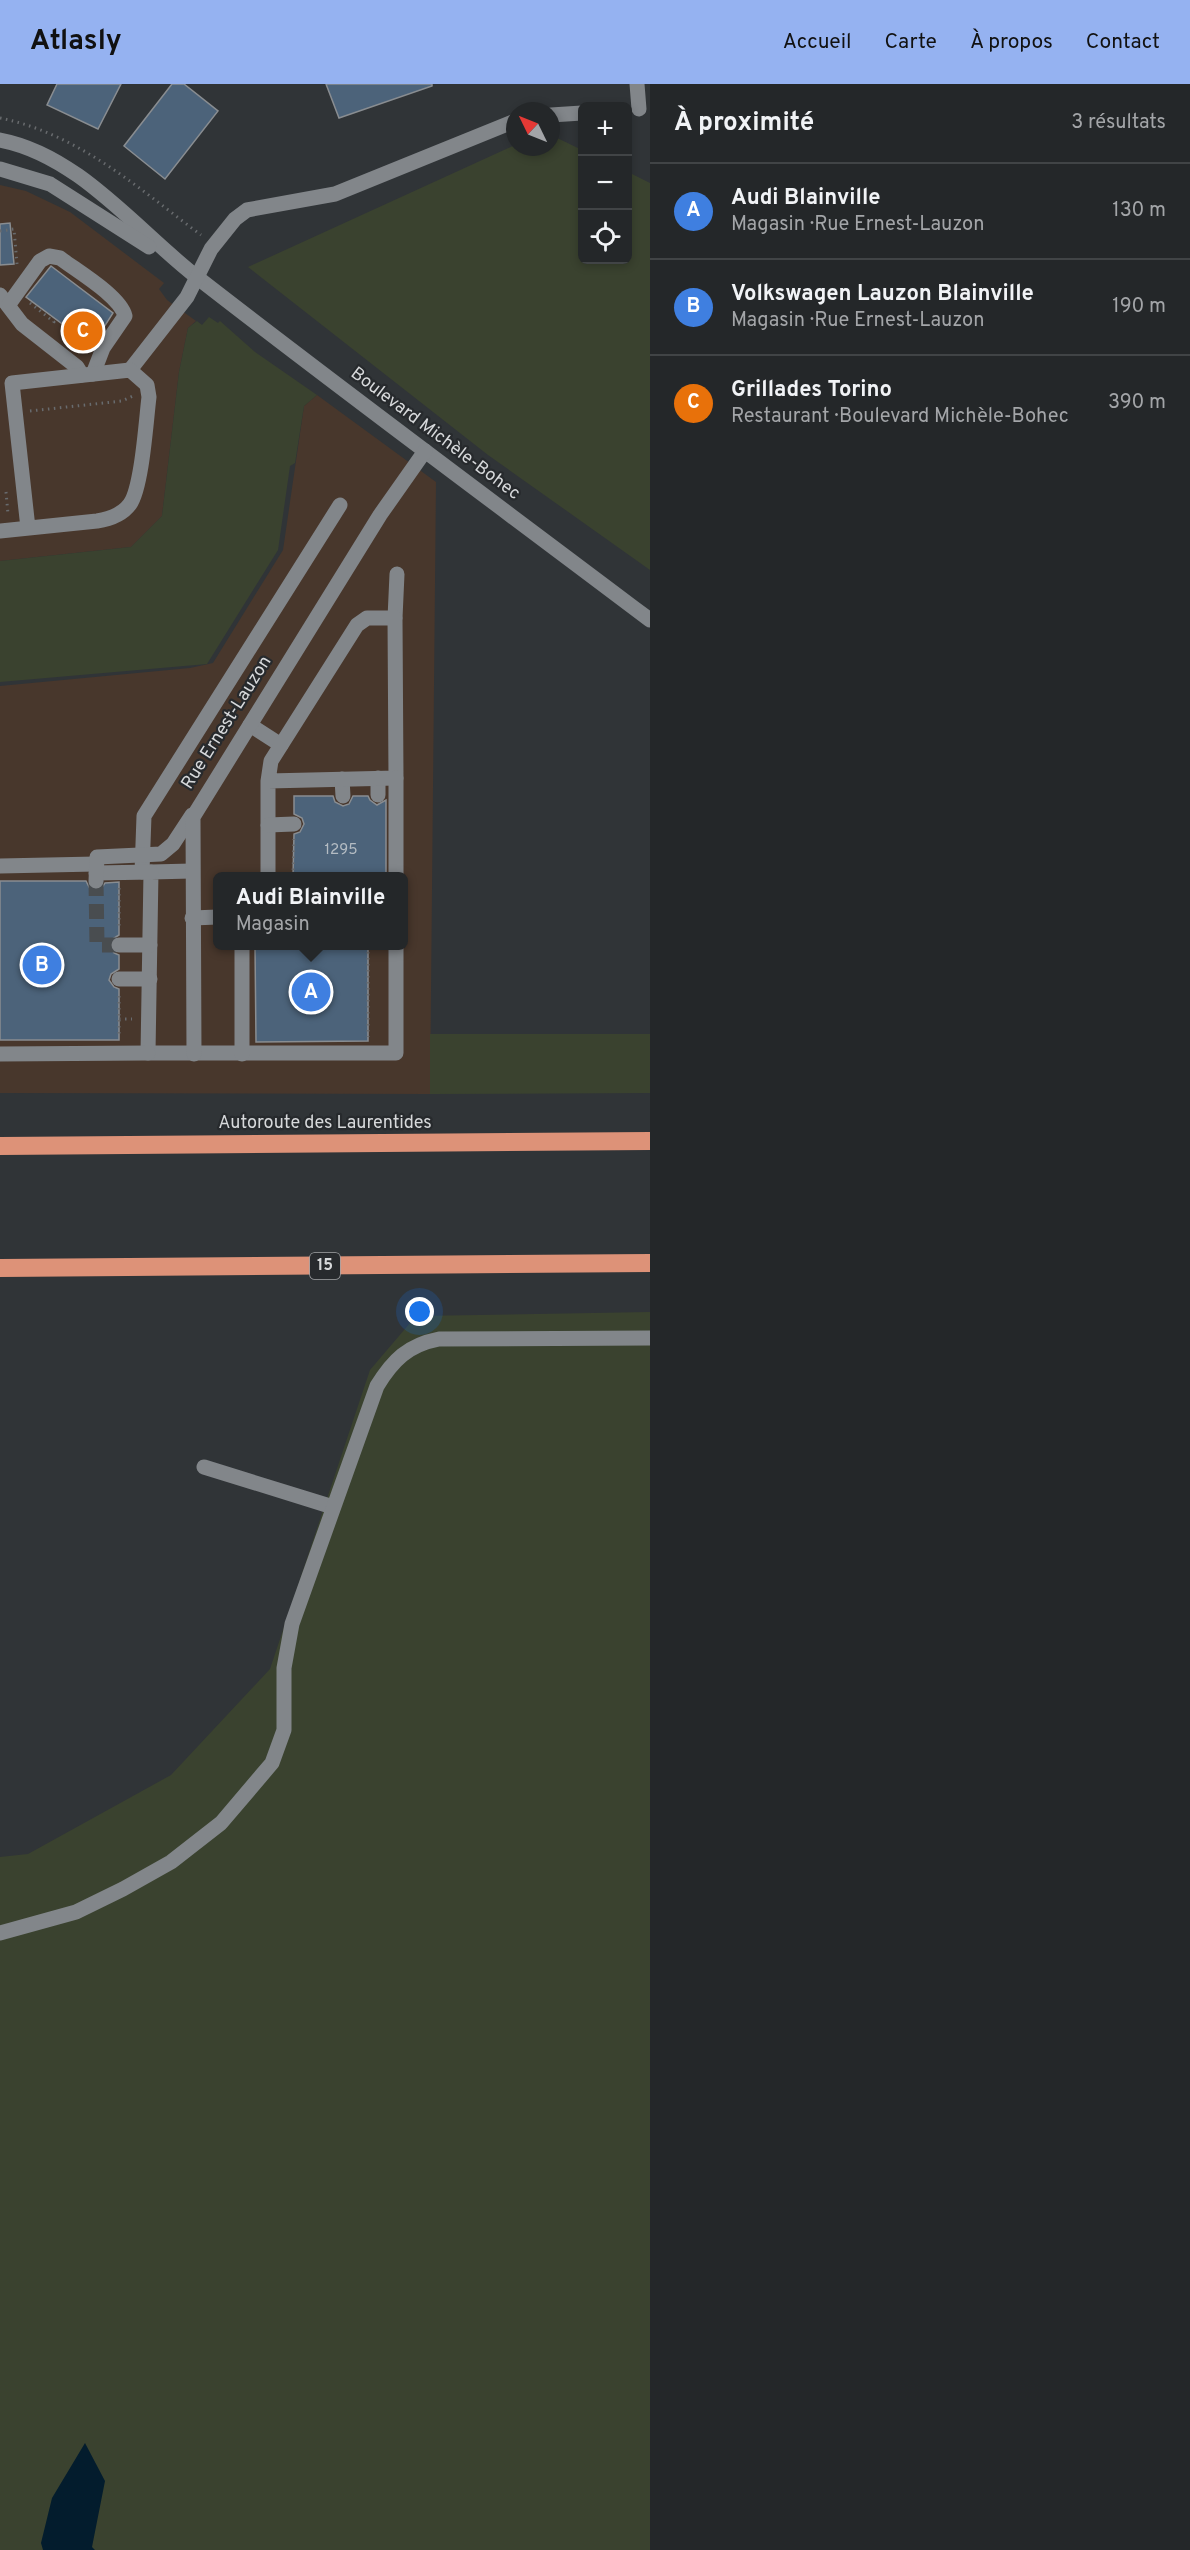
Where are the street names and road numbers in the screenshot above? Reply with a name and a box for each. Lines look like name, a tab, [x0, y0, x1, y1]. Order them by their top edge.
street label: Boulevard Michèle-Bohec	[345, 363, 525, 505]
street label: Rue Ernest-Lauzon	[177, 652, 277, 794]
street label: Autoroute des Laurentides	[218, 1112, 432, 1135]
road number: 15	[310, 1253, 340, 1279]

